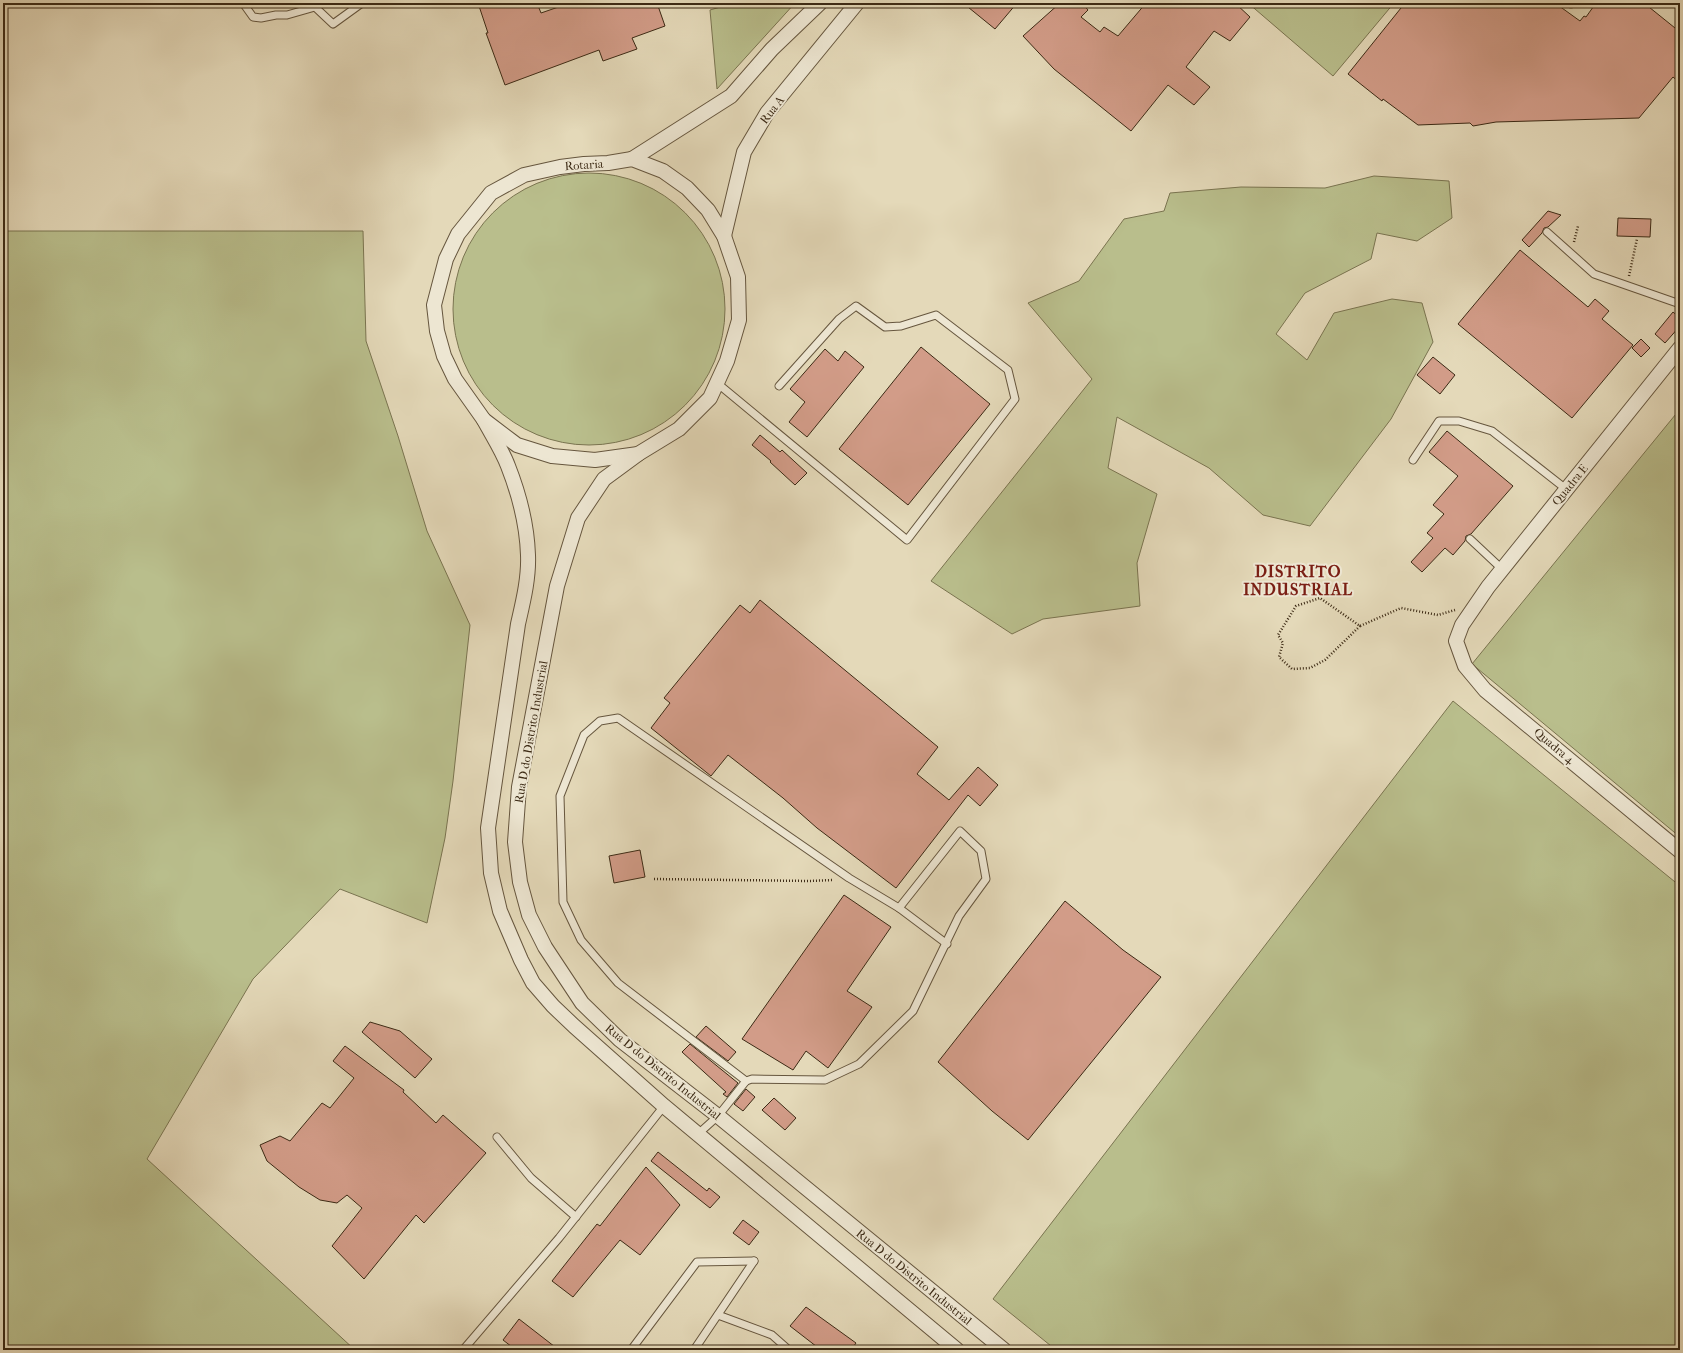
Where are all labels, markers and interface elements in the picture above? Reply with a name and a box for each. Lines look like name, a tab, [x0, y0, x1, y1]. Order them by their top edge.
street label: Rua A	[757, 93, 787, 127]
street label: Rotaria	[564, 157, 604, 173]
street label: Quadra E	[1549, 462, 1591, 508]
district label: DISTRITO INDUSTRIAL	[1243, 562, 1353, 599]
street label: Rua D do Distrito Industrial	[512, 659, 551, 804]
street label: Quadra 4	[1531, 725, 1578, 768]
street label: Rua D do Distrito Industrial	[602, 1021, 724, 1123]
street label: Rua D do Distrito Industrial	[853, 1226, 975, 1328]

